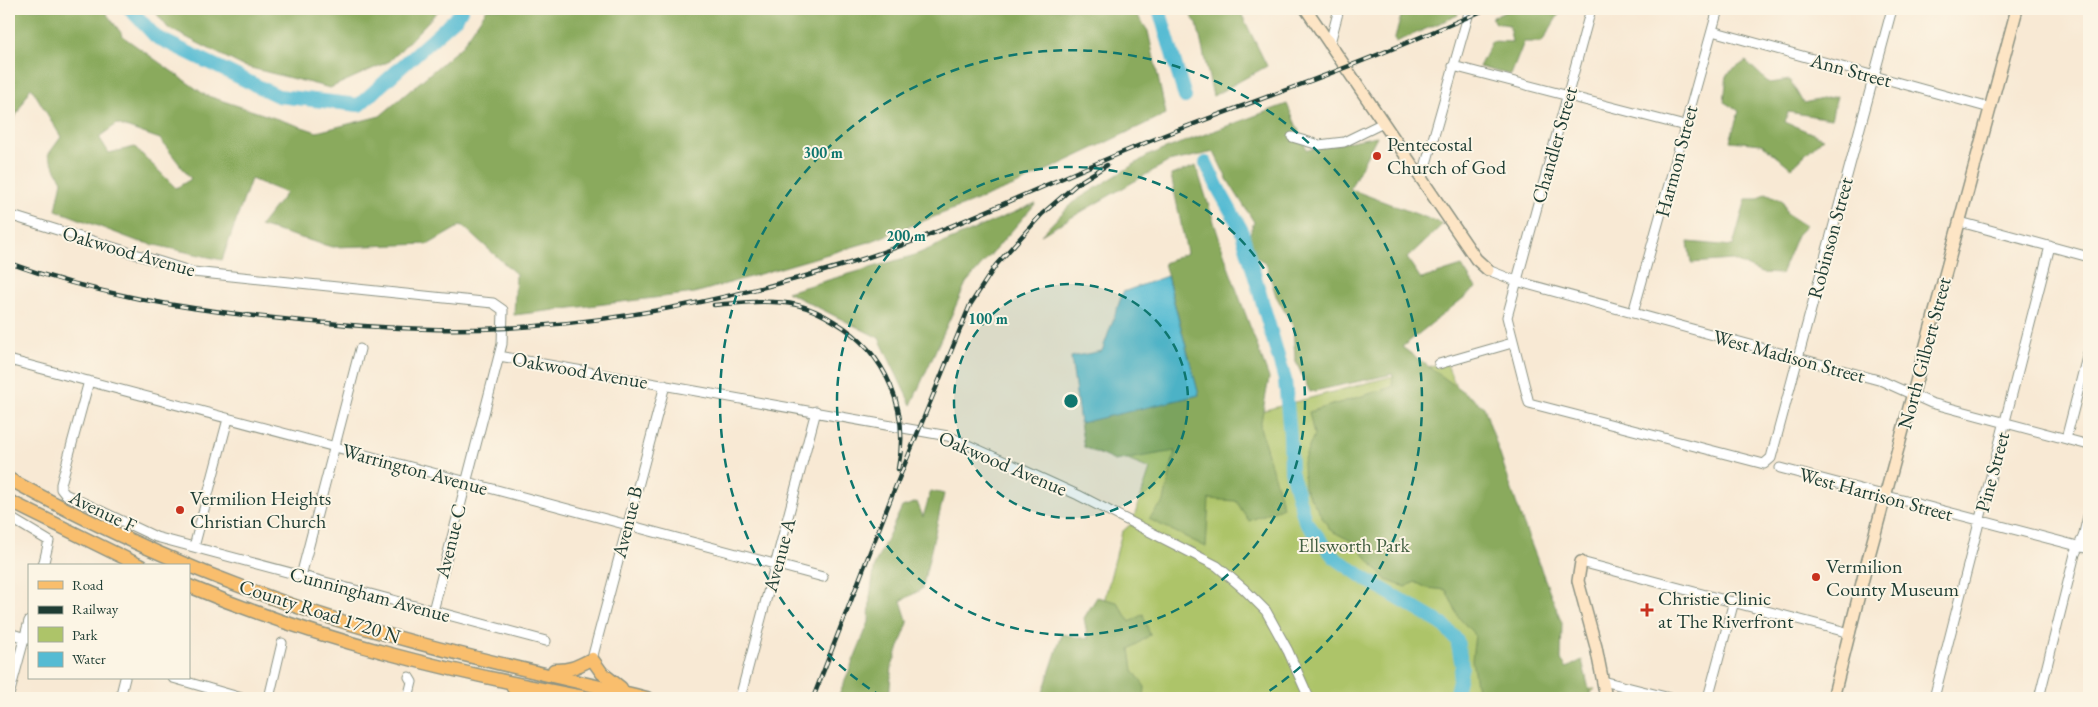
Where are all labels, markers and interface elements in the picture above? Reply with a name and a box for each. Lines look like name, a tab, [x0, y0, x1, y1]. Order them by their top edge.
street label: Ann Street	[1807, 46, 1895, 93]
street label: Chandler Street	[1525, 83, 1583, 206]
street label: Harmon Street	[1649, 101, 1704, 220]
place label: Pentecostal Church of God	[1387, 131, 1507, 180]
text: 300 m	[803, 143, 843, 162]
marker: Pentecostal Church of God	[1371, 150, 1383, 162]
street label: Robinson Street	[1801, 174, 1859, 302]
street label: Oakwood Avenue	[60, 220, 199, 282]
text: 200 m	[886, 226, 926, 245]
street label: North Gilbert Street	[1891, 273, 1957, 432]
text: 100 m	[968, 309, 1008, 328]
street label: West Madison Street	[1710, 323, 1869, 389]
street label: Oakwood Avenue	[510, 345, 650, 395]
centre of rings	[1062, 392, 1080, 410]
street label: Oakwood Avenue	[935, 424, 1071, 502]
street label: Pine Street	[1969, 428, 2015, 515]
street label: Warrington Avenue	[339, 437, 491, 501]
street label: West Harrison Street	[1796, 461, 1956, 527]
street label: Avenue F	[64, 483, 141, 538]
street label: Avenue B	[605, 483, 648, 562]
place label: Vermilion Heights Christian Church	[190, 485, 331, 534]
street label: Avenue C	[428, 501, 472, 582]
marker: Vermilion Heights Christian Church	[174, 504, 186, 516]
street label: Avenue A	[756, 515, 801, 596]
park label: Ellsworth Park	[1298, 532, 1411, 558]
place label: Vermilion County Museum	[1826, 553, 1960, 602]
street label: Cunningham Avenue	[287, 560, 453, 628]
legend	[28, 564, 190, 680]
marker: Vermilion County Museum	[1810, 571, 1822, 583]
street label: County Road 1720 N	[236, 573, 404, 649]
text: Road	[72, 575, 104, 594]
place label: Christie Clinic at The Riverfront	[1658, 585, 1794, 634]
text: Railway	[72, 599, 119, 618]
marker: Christie Clinic at The Riverfront	[1640, 603, 1654, 617]
text: Park	[72, 625, 99, 644]
text: Water	[72, 649, 106, 668]

